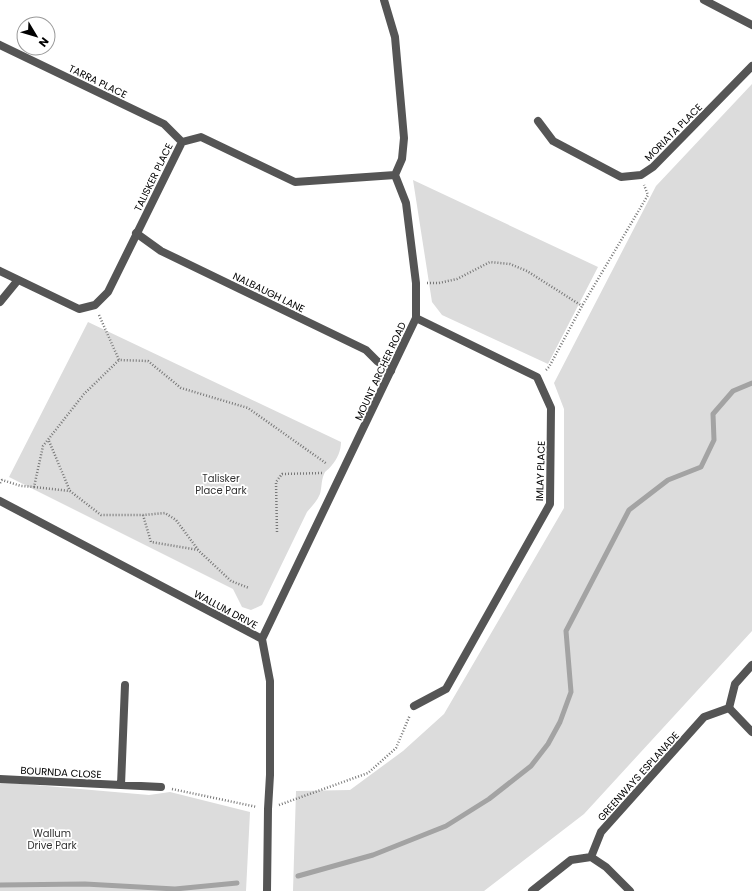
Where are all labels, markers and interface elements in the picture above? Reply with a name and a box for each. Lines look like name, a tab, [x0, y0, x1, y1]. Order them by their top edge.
north arrow	[16, 16, 56, 56]
text: N	[35, 34, 53, 50]
street label: TARRA PLACE	[66, 61, 130, 102]
street label: MORIATA PLACE	[641, 100, 706, 165]
street label: TALISKER PLACE	[130, 141, 176, 214]
street label: NALBAUGH LANE	[230, 269, 307, 316]
street label: MOUNT ARCHER ROAD	[351, 319, 410, 423]
street label: IMLAY PLACE	[532, 441, 549, 501]
park label: Talisker Place Park	[195, 471, 248, 498]
street label: WALLUM DRIVE	[191, 586, 260, 633]
street label: GREENWAYS ESPLANADE	[594, 728, 683, 824]
street label: BOURNDA CLOSE	[20, 763, 102, 782]
park label: Wallum Drive Park	[27, 826, 77, 853]

